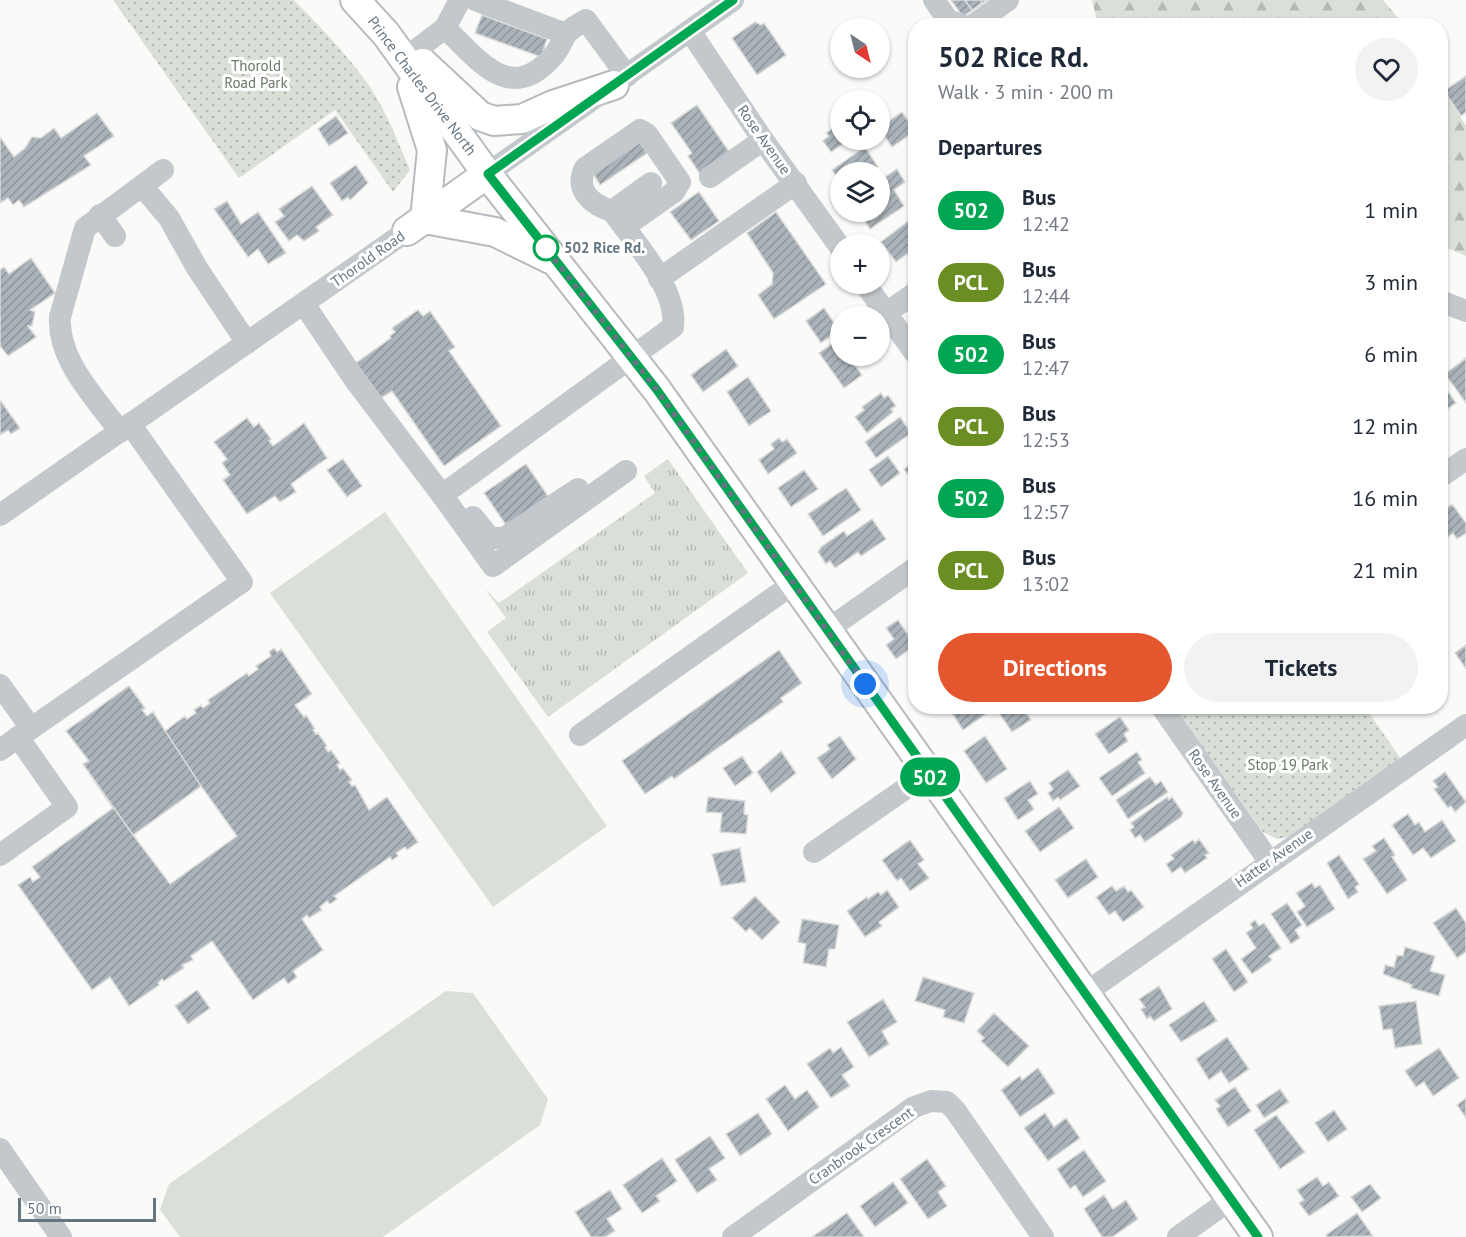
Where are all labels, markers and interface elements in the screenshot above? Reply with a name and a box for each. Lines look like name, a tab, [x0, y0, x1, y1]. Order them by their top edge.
street label: Prince Charles Drive North	[364, 12, 481, 159]
north arrow	[830, 18, 890, 78]
map controls	[830, 18, 890, 366]
text: 502 Rice Rd.	[938, 38, 1089, 75]
button: heart	[1355, 38, 1418, 101]
park label: Thorold Road Park	[224, 56, 288, 92]
text: Walk · 3 min · 200 m	[938, 79, 1114, 105]
button: locate	[830, 90, 890, 150]
street label: Rose Avenue	[734, 101, 795, 178]
text: Departures	[938, 133, 1042, 161]
button: layers	[830, 162, 890, 222]
text: Bus	[1022, 183, 1056, 211]
text: 1 min	[1364, 196, 1418, 224]
text: 502	[953, 197, 989, 224]
text: 12:42	[1022, 211, 1070, 237]
street label: Thorold Road	[327, 226, 408, 291]
button: +	[830, 234, 890, 294]
marker: 502 Rice Rd.	[533, 235, 559, 261]
place label: 502 Rice Rd.	[564, 238, 645, 257]
text: Bus	[1022, 255, 1056, 283]
text: 3 min	[1364, 268, 1418, 296]
text: PCL	[954, 269, 988, 296]
text: 12:44	[1022, 283, 1070, 309]
button: −	[830, 306, 890, 366]
text: Bus	[1022, 327, 1056, 355]
text: 6 min	[1364, 340, 1418, 368]
text: 502	[953, 341, 989, 368]
text: 12:47	[1022, 355, 1070, 381]
text: Bus	[1022, 399, 1056, 427]
text: 12 min	[1352, 412, 1418, 440]
text: PCL	[954, 413, 988, 440]
text: 12:53	[1022, 427, 1070, 453]
text: Bus	[1022, 471, 1056, 499]
text: 16 min	[1352, 484, 1418, 512]
text: 502	[953, 485, 989, 512]
text: 12:57	[1022, 499, 1070, 525]
text: Bus	[1022, 543, 1056, 571]
text: 21 min	[1352, 556, 1418, 584]
text: PCL	[954, 557, 988, 584]
text: 13:02	[1022, 571, 1070, 597]
button: Directions	[938, 633, 1172, 702]
button: Tickets	[1184, 633, 1418, 702]
your location	[850, 669, 880, 699]
street label: Rose Avenue	[1185, 745, 1246, 822]
park label: Stop 19 Park	[1248, 755, 1329, 774]
line badge: 502	[896, 758, 964, 796]
text: 502	[912, 764, 948, 791]
street label: Hatter Avenue	[1231, 824, 1316, 891]
street label: Cranbrook Crescent	[805, 1102, 917, 1189]
scale bar	[18, 1195, 156, 1222]
text: 50 m	[27, 1198, 62, 1218]

